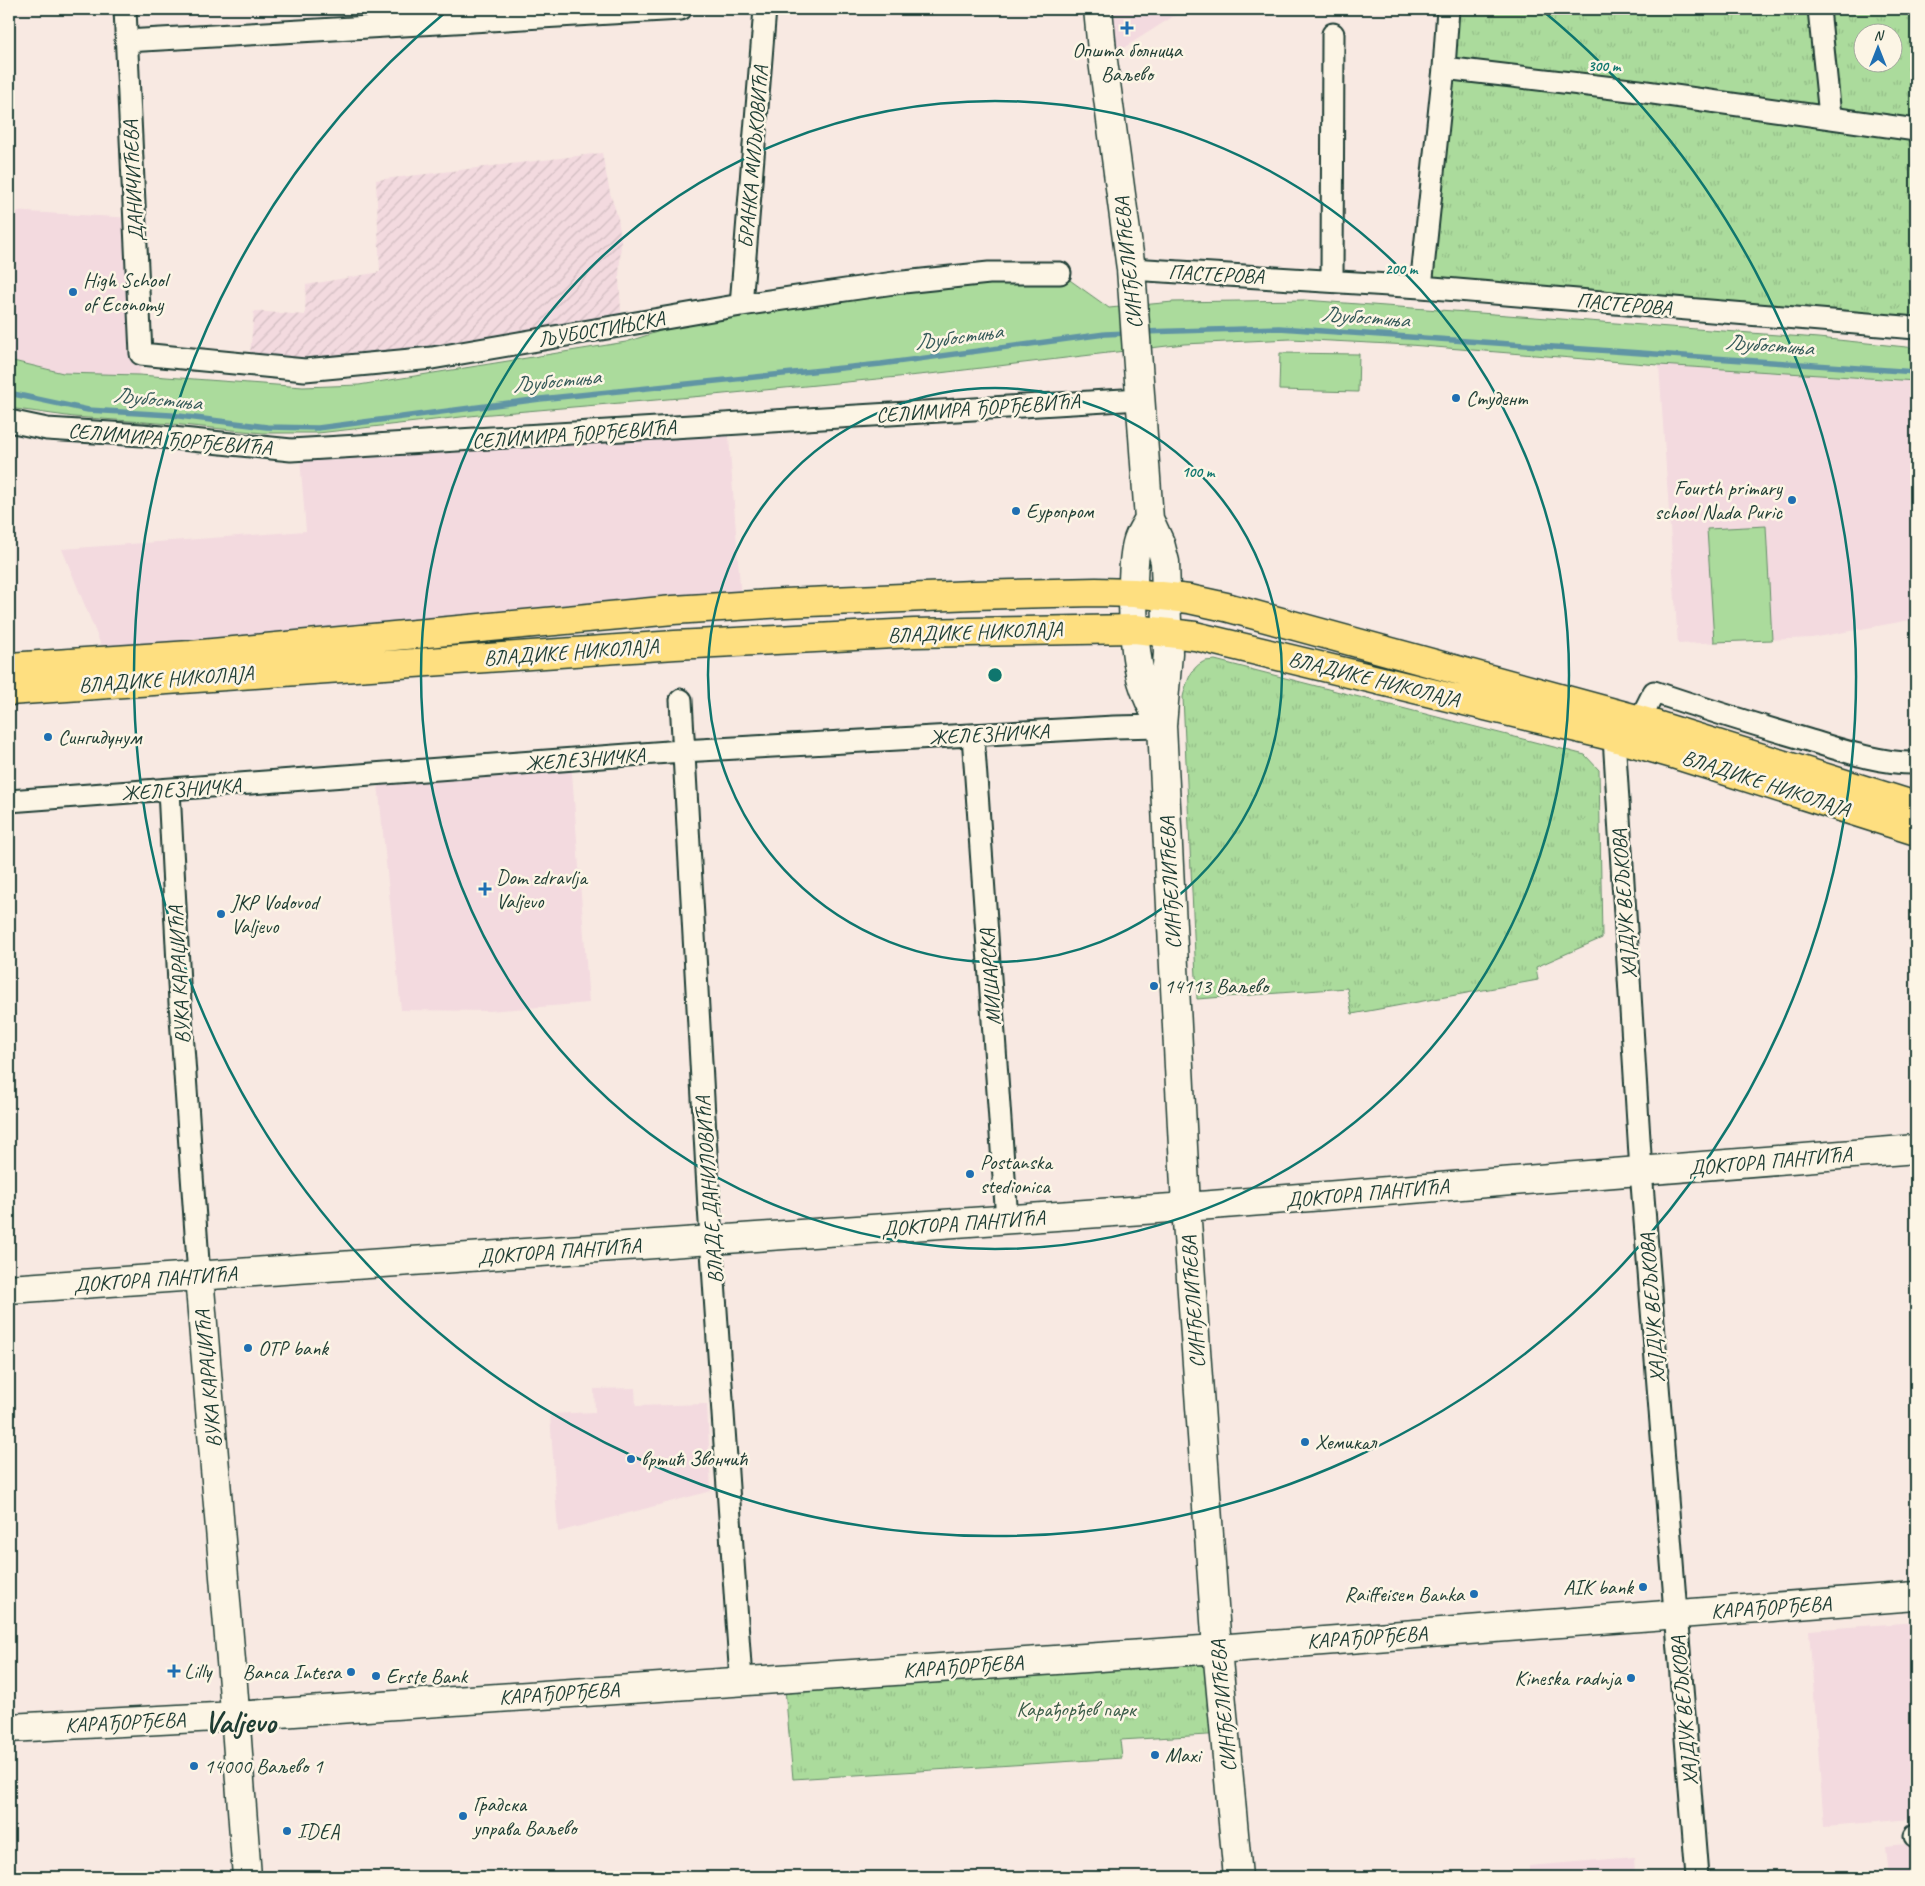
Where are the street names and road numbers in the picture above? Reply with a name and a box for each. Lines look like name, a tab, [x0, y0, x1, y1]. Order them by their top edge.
street label: БРАНКА МИЉКОВИЋА	[732, 63, 774, 249]
street label: ДАНИЧИЋЕВА	[117, 119, 149, 242]
street label: СИНЂЕЛИЋЕВА	[1108, 195, 1149, 330]
street label: ПАСТЕРОВА	[1168, 259, 1266, 290]
street label: ПАСТЕРОВА	[1575, 287, 1674, 321]
street label: ЉУБОСТИЊСКА	[535, 305, 668, 353]
street label: СЕЛИМИРА ЂОРЂЕВИЋА	[875, 388, 1082, 429]
street label: СЕЛИМИРА ЂОРЂЕВИЋА	[471, 414, 678, 455]
street label: СЕЛИМИРА ЂОРЂЕВИЋА	[67, 417, 274, 462]
street label: ВЛАДИКЕ НИКОЛАЈА	[887, 616, 1064, 648]
street label: ВЛАДИКЕ НИКОЛАЈА	[483, 633, 661, 671]
street label: ВЛАДИКЕ НИКОЛАЈА	[1286, 645, 1463, 713]
street label: ВЛАДИКЕ НИКОЛАЈА	[78, 660, 256, 698]
street label: ЖЕЛЕЗНИЧКА	[928, 718, 1051, 750]
street label: ЖЕЛЕЗНИЧКА	[524, 742, 647, 776]
street label: ВЛАДИКЕ НИКОЛАЈА	[1679, 744, 1855, 823]
street label: ЖЕЛЕЗНИЧКА	[120, 772, 243, 806]
street label: СИНЂЕЛИЋЕВА	[1154, 816, 1187, 950]
street label: ХАЈДУК ВЕЉКОВА	[1606, 828, 1642, 980]
street label: ВУКА КАРАЏИЋА	[162, 904, 196, 1044]
street label: МИШАРСКА	[974, 927, 1006, 1026]
street label: ВЛАДЕ ДАНИЛОВИЋА	[689, 1094, 729, 1284]
street label: ДОКТОРА ПАНТИЋА	[1687, 1141, 1854, 1181]
street label: ДОКТОРА ПАНТИЋА	[1284, 1173, 1451, 1213]
street label: ДОКТОРА ПАНТИЋА	[880, 1204, 1047, 1242]
street label: ДОКТОРА ПАНТИЋА	[476, 1232, 643, 1270]
street label: ХАЈДУК ВЕЉКОВА	[1634, 1232, 1670, 1384]
street label: СИНЂЕЛИЋЕВА	[1175, 1235, 1212, 1369]
street label: ДОКТОРА ПАНТИЋА	[72, 1260, 239, 1298]
street label: ВУКА КАРАЏИЋА	[189, 1308, 227, 1449]
street label: КАРАЂОРЂЕВА	[1710, 1590, 1832, 1625]
street label: КАРАЂОРЂЕВА	[1306, 1620, 1428, 1655]
street label: ХАЈДУК ВЕЉКОВА	[1664, 1635, 1703, 1787]
street label: СИНЂЕЛИЋЕВА	[1204, 1638, 1243, 1773]
street label: КАРАЂОРЂЕВА	[902, 1649, 1024, 1684]
street label: КАРАЂОРЂЕВА	[498, 1676, 620, 1711]
street label: КАРАЂОРЂЕВА	[64, 1706, 186, 1739]

